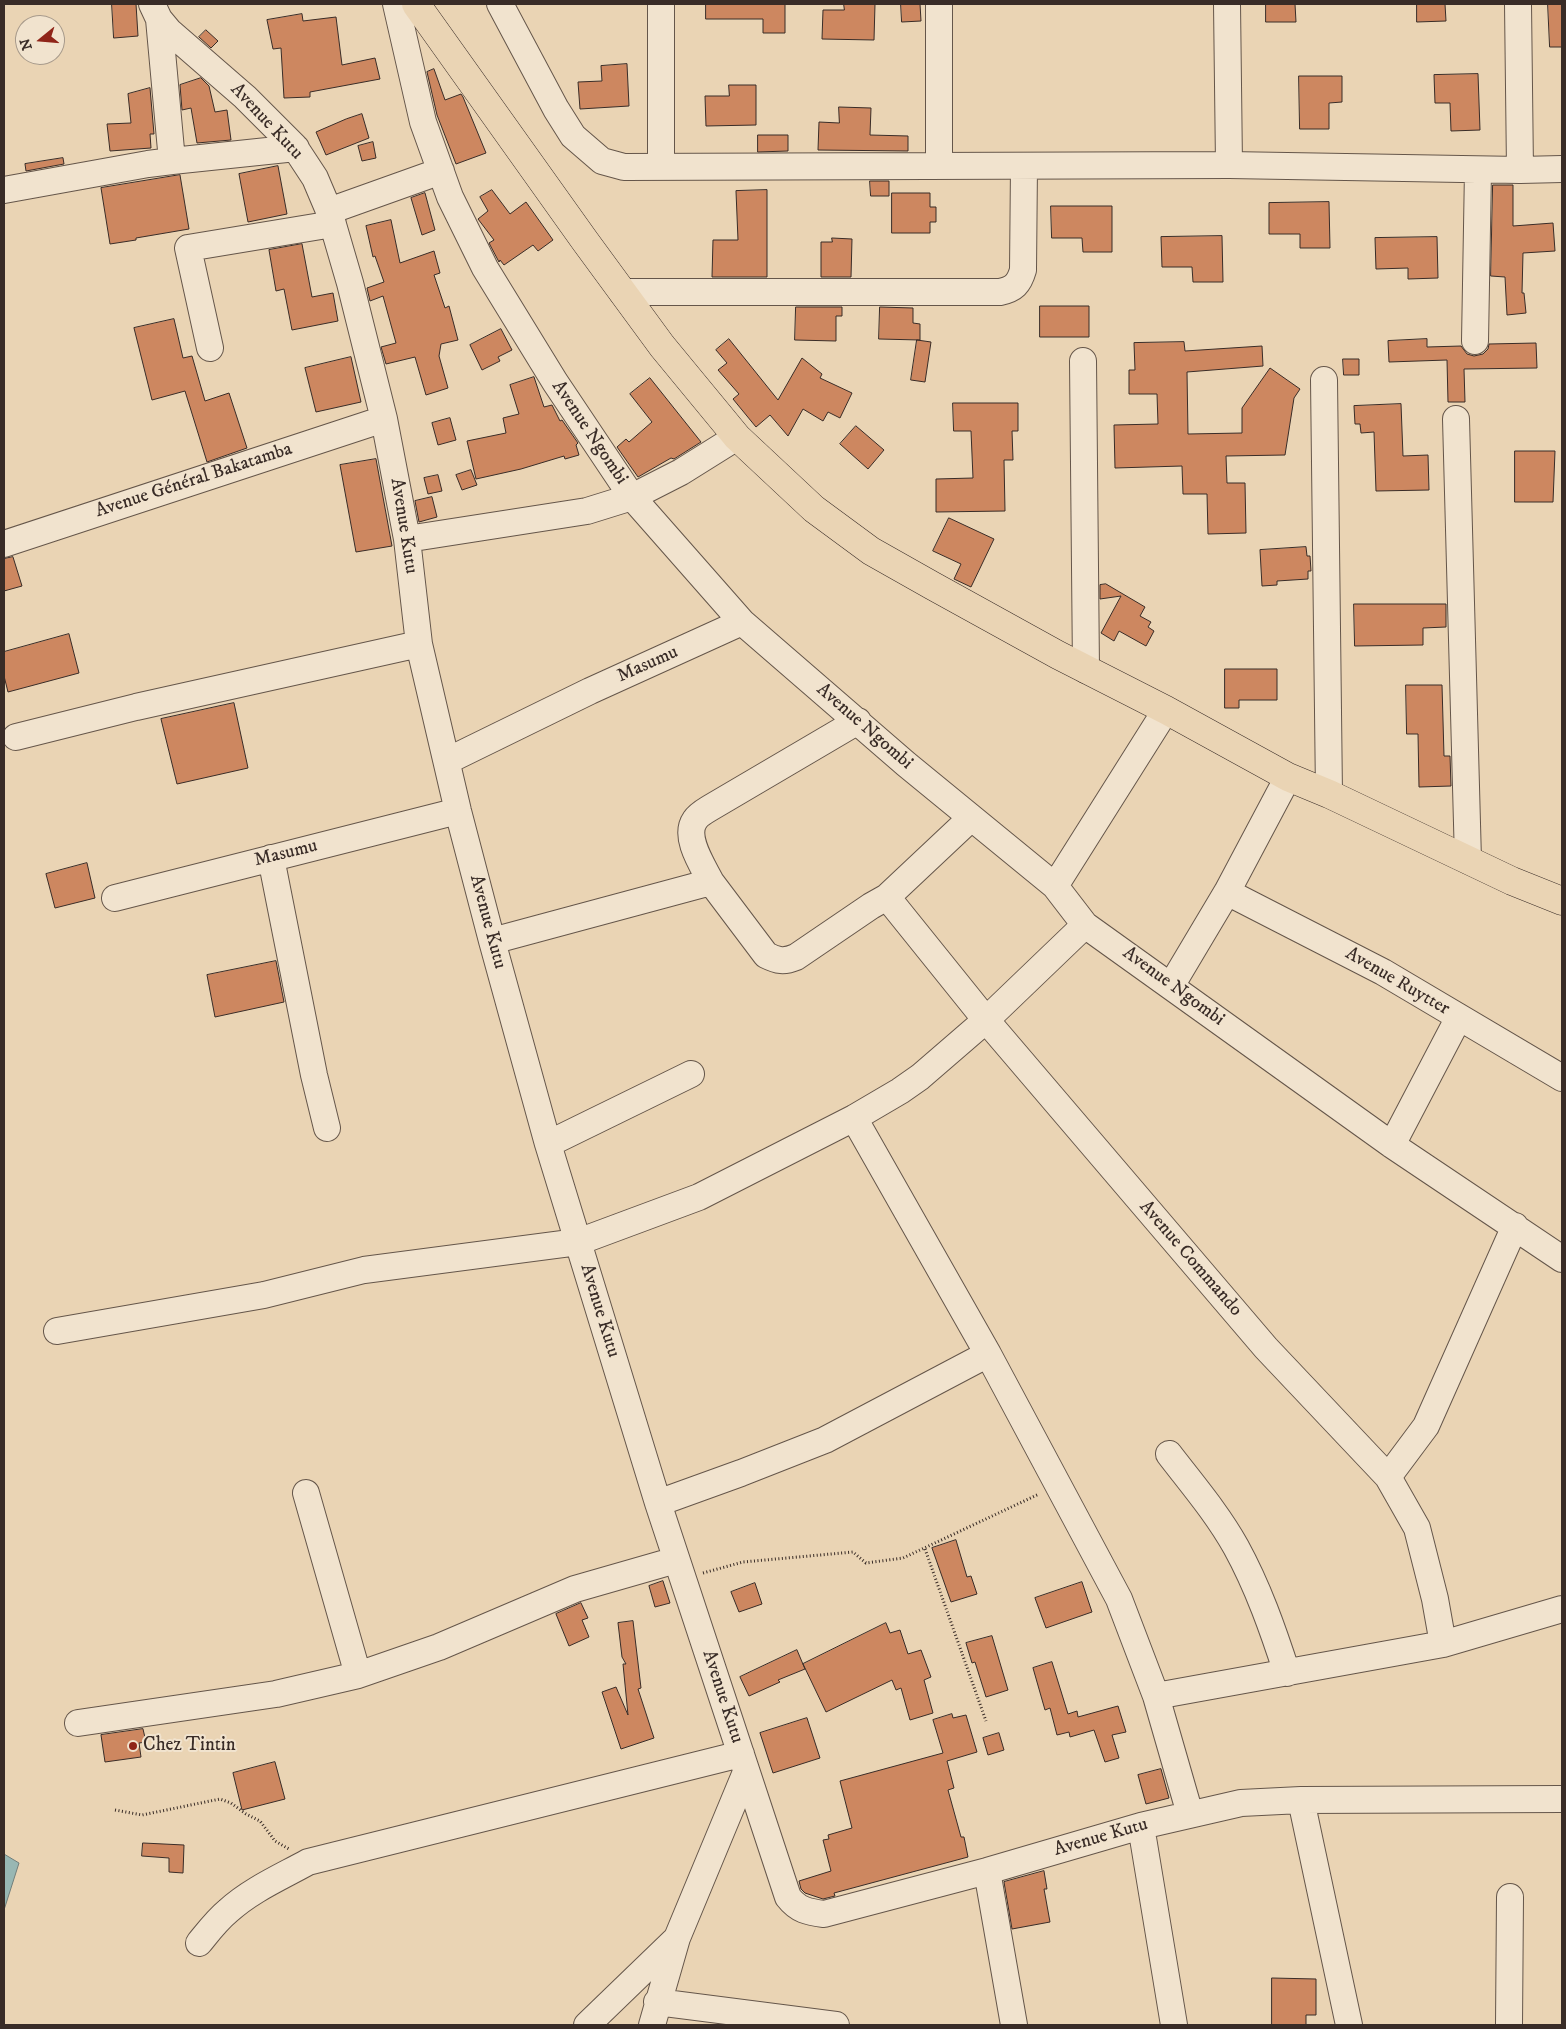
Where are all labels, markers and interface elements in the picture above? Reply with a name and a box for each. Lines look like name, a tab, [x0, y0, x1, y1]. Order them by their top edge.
north arrow	[15, 15, 65, 65]
text: N	[16, 36, 37, 52]
street label: Avenue Kutu	[225, 79, 307, 165]
street label: Avenue Ngombi	[546, 377, 632, 489]
street label: Avenue Général Bakatamba	[93, 438, 295, 524]
street label: Avenue Kutu	[384, 477, 422, 575]
street label: Masumu	[614, 642, 682, 688]
street label: Avenue Ngombi	[811, 679, 917, 775]
street label: Masumu	[252, 835, 320, 873]
street label: Avenue Kutu	[464, 872, 510, 972]
street label: Avenue Ngombi	[1118, 942, 1228, 1032]
street label: Avenue Ruytter	[1341, 943, 1453, 1021]
street label: Avenue Commando	[1134, 1196, 1246, 1322]
street label: Avenue Kutu	[574, 1262, 624, 1360]
street label: Avenue Kutu	[696, 1648, 748, 1746]
place label: Chez Tintin	[143, 1735, 236, 1757]
marker: Chez Tintin	[127, 1740, 139, 1752]
street label: Avenue Kutu	[1051, 1814, 1151, 1862]

